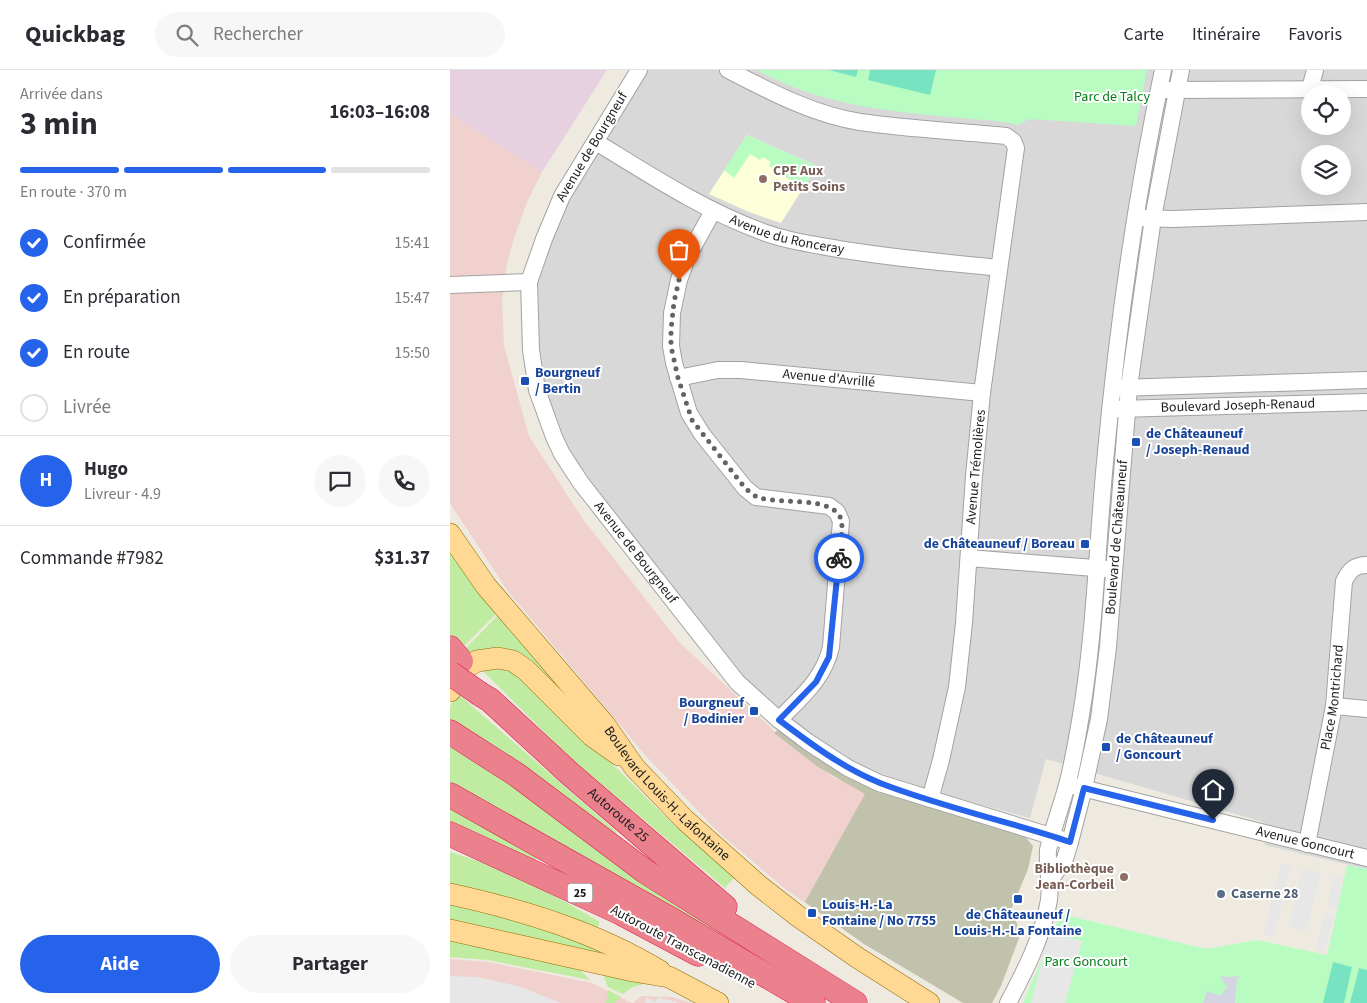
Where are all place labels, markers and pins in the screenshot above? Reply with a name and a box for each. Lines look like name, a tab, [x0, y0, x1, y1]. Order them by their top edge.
place label: CPE Aux Petits Soins	[773, 161, 845, 197]
marker: CPE Aux Petits Soins	[757, 173, 769, 185]
pin	[658, 229, 700, 280]
place label: Bourgneuf / Bertin	[535, 363, 601, 399]
marker: Bourgneuf / Bertin	[519, 375, 531, 387]
place label: de Châteauneuf / Joseph-Renaud	[1146, 424, 1250, 460]
marker: de Châteauneuf / Joseph-Renaud	[1130, 436, 1142, 448]
place label: de Châteauneuf / Boreau	[924, 534, 1075, 554]
marker: de Châteauneuf / Boreau	[1079, 538, 1091, 550]
place label: Bourgneuf / Bodinier	[679, 693, 745, 729]
marker: Bourgneuf / Bodinier	[748, 705, 760, 717]
place label: de Châteauneuf / Goncourt	[1116, 729, 1214, 765]
marker: de Châteauneuf / Goncourt	[1100, 741, 1112, 753]
pin	[1192, 769, 1234, 820]
place label: Bibliothèque Jean-Corbeil	[1035, 859, 1114, 895]
marker: Bibliothèque Jean-Corbeil	[1118, 871, 1130, 883]
place label: Caserne 28	[1231, 884, 1298, 904]
marker: Caserne 28	[1215, 888, 1227, 900]
marker: de Châteauneuf / Louis-H.-La Fontaine	[1012, 893, 1024, 905]
place label: Louis-H.-La Fontaine / No 7755	[822, 895, 936, 931]
place label: de Châteauneuf / Louis-H.-La Fontaine	[954, 905, 1082, 941]
marker: Louis-H.-La Fontaine / No 7755	[806, 907, 818, 919]

